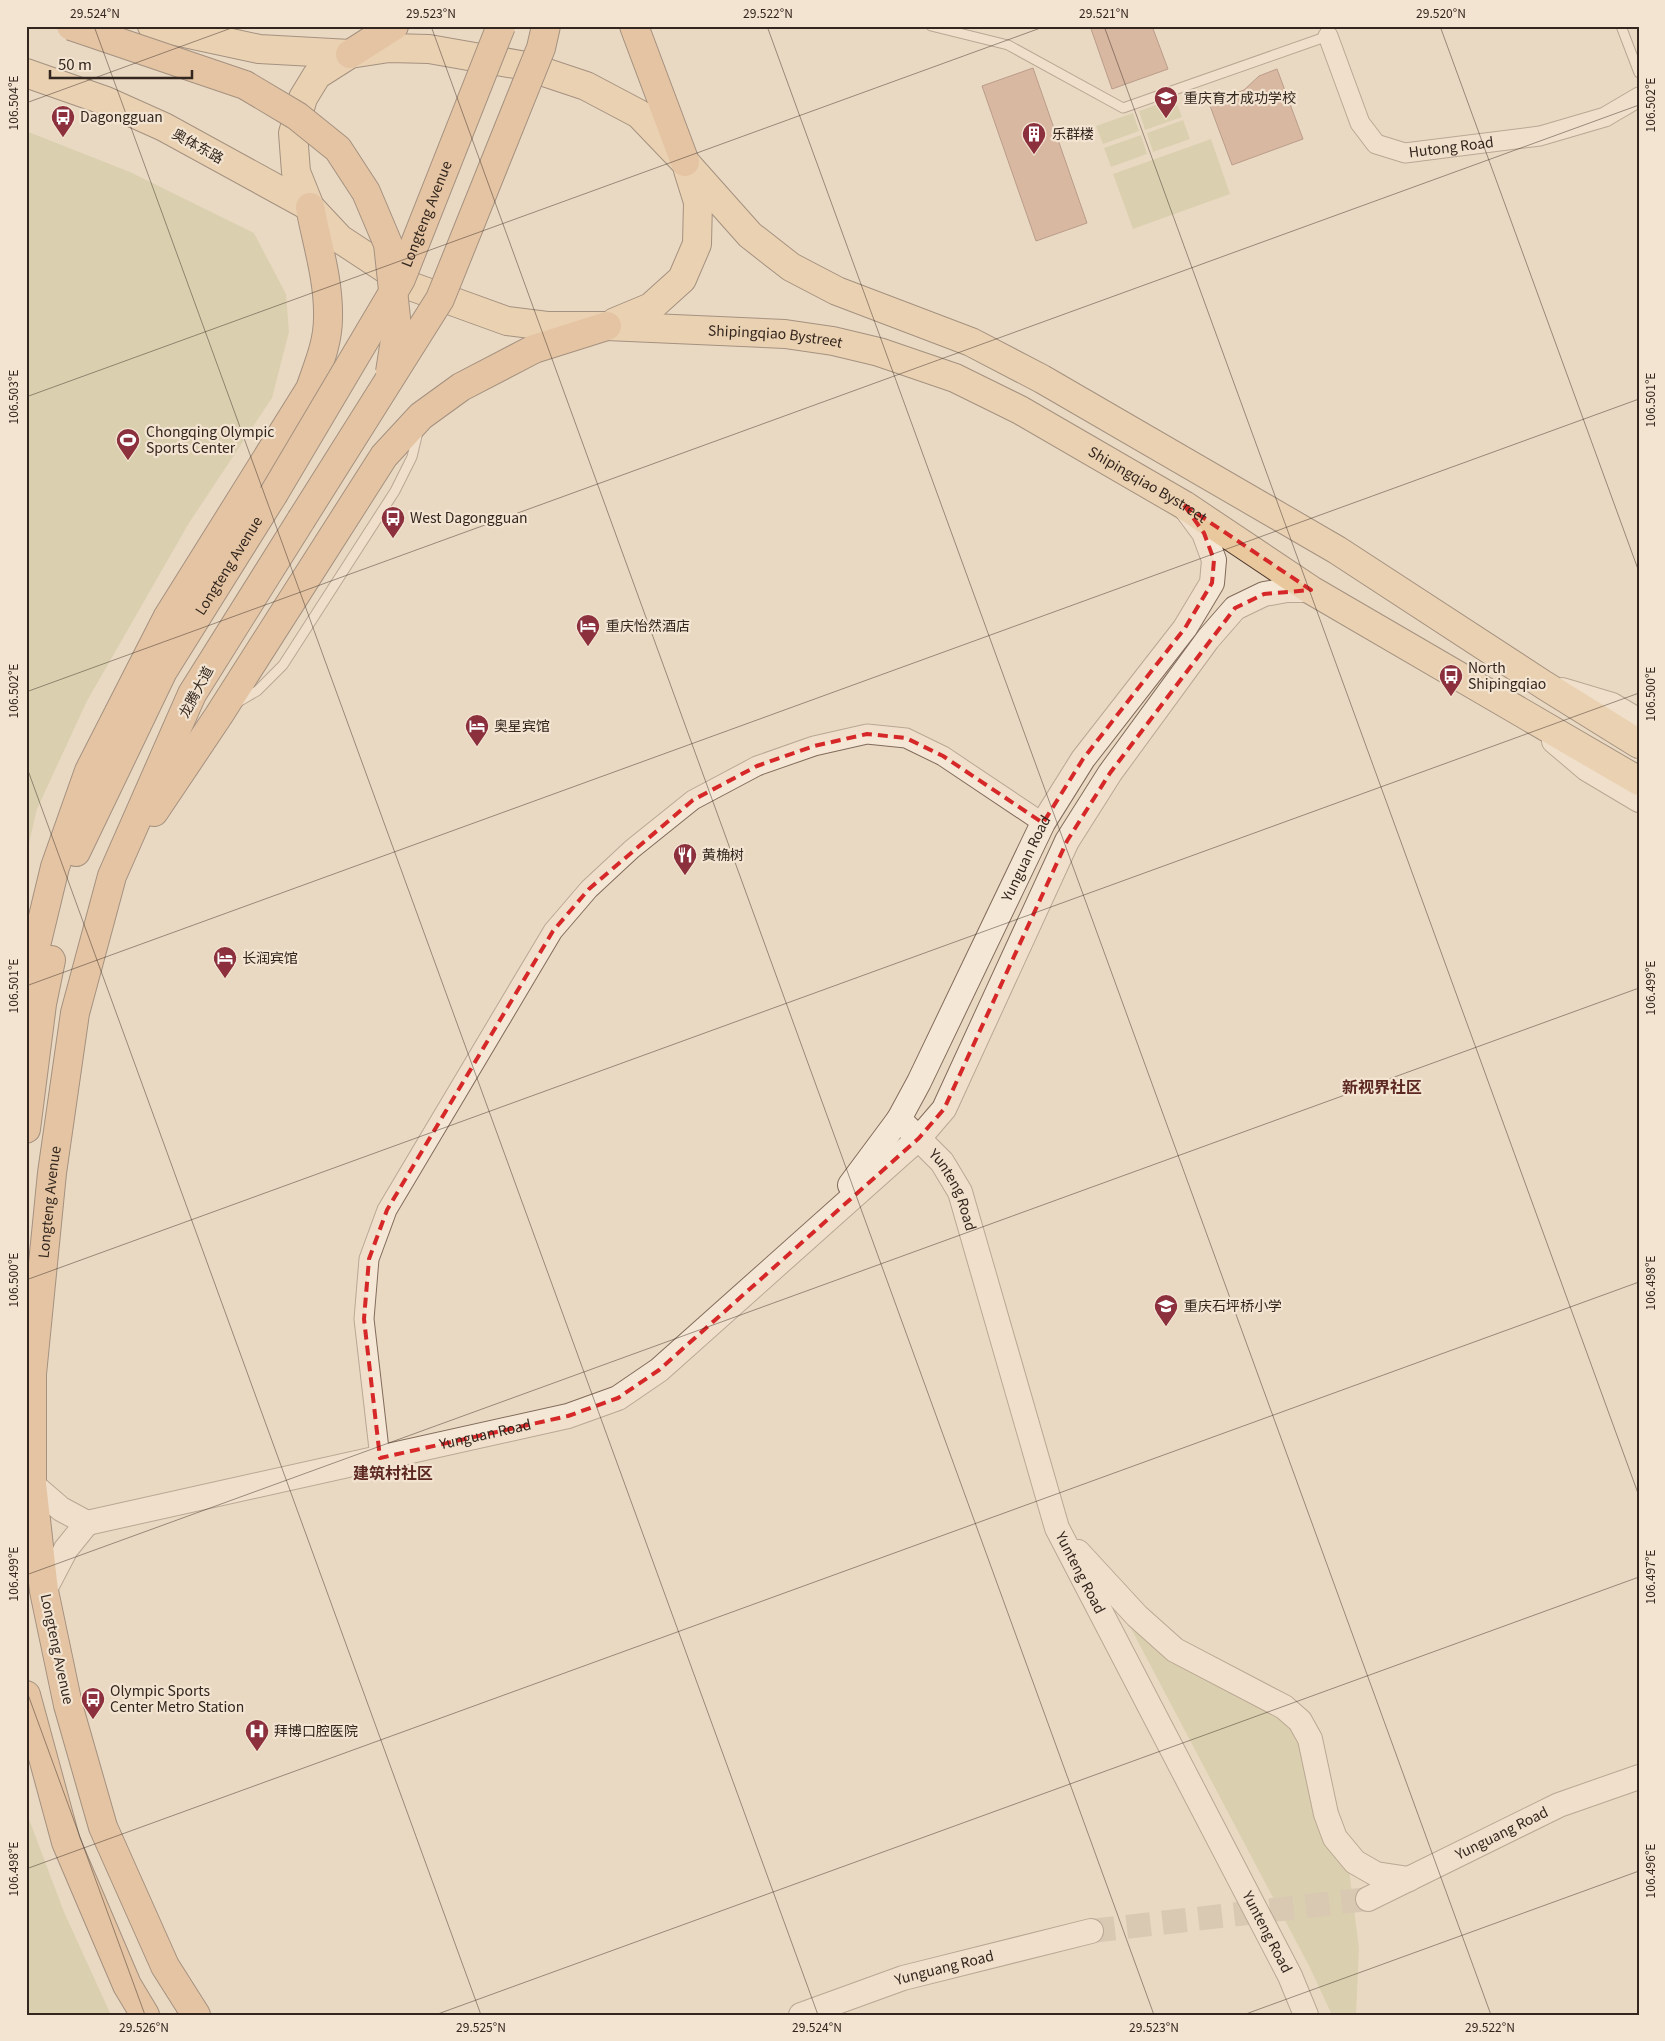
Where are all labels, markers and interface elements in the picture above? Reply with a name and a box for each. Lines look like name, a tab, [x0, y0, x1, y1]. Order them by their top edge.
text: 29.524°N	[70, 4, 120, 21]
text: 29.523°N	[406, 4, 456, 21]
text: 29.522°N	[743, 4, 793, 21]
text: 29.521°N	[1079, 4, 1129, 21]
text: 29.520°N	[1416, 4, 1466, 21]
scale bar	[50, 48, 192, 80]
text: 50 m	[58, 53, 92, 74]
text: 106.504°E	[4, 76, 21, 130]
text: 106.502°E	[1641, 78, 1658, 132]
school or university icon: 重庆育才成功学校	[1153, 85, 1179, 119]
place label: 重庆育才成功学校	[1184, 87, 1296, 107]
bus stop icon: Dagongguan	[50, 104, 76, 138]
place label: Dagongguan	[80, 106, 163, 126]
building icon: 乐群楼	[1021, 121, 1047, 155]
street label: 奥体东路	[169, 123, 228, 167]
place label: 乐群楼	[1052, 123, 1094, 143]
street label: Hutong Road	[1407, 131, 1495, 161]
street label: Longteng Avenue	[396, 157, 456, 270]
street label: Shipingqiao Bystreet	[708, 320, 845, 352]
text: 106.503°E	[4, 370, 21, 424]
text: 106.501°E	[1641, 373, 1658, 427]
place label: Chongqing Olympic Sports Center	[146, 421, 275, 457]
sports icon: Chongqing Olympic Sports Center	[115, 427, 141, 461]
street label: Shipingqiao Bystreet	[1085, 441, 1212, 527]
bus stop icon: West Dagongguan	[380, 505, 406, 539]
place label: West Dagongguan	[410, 507, 528, 527]
street label: Longteng Avenue	[190, 512, 266, 618]
hotel icon: 重庆怡然酒店	[575, 613, 601, 647]
place label: 重庆怡然酒店	[606, 615, 690, 635]
place label: North Shipingqiao	[1468, 657, 1546, 693]
street label: 龙腾大道	[173, 662, 217, 721]
bus stop icon: North Shipingqiao	[1438, 663, 1464, 697]
text: 106.502°E	[4, 664, 21, 718]
text: 106.500°E	[1641, 667, 1658, 721]
hotel icon: 奥星宾馆	[464, 713, 490, 747]
place label: 奥星宾馆	[494, 715, 550, 735]
street label: Yunguan Road	[995, 811, 1054, 905]
restaurant icon: 黄桷树	[672, 842, 698, 876]
place label: 黄桷树	[702, 844, 744, 864]
hotel icon: 长润宾馆	[212, 945, 238, 979]
place label: 长润宾馆	[242, 947, 298, 967]
text: 106.501°E	[4, 959, 21, 1013]
text: 106.499°E	[1641, 961, 1658, 1015]
district label: 新视界社区	[1342, 1074, 1422, 1098]
street label: Yunteng Road	[925, 1143, 982, 1233]
street label: Longteng Avenue	[33, 1144, 65, 1259]
text: 106.500°E	[4, 1253, 21, 1307]
text: 106.498°E	[1641, 1256, 1658, 1310]
school or university icon: 重庆石坪桥小学	[1153, 1293, 1179, 1327]
place label: 重庆石坪桥小学	[1184, 1295, 1282, 1315]
street label: Yunguan Road	[436, 1414, 533, 1454]
district label: 建筑村社区	[353, 1460, 433, 1484]
street label: Yunteng Road	[1051, 1527, 1111, 1617]
text: 106.499°E	[4, 1547, 21, 1601]
text: 106.497°E	[1641, 1550, 1658, 1604]
street label: Longteng Avenue	[36, 1592, 80, 1706]
place label: Olympic Sports Center Metro Station	[110, 1680, 244, 1716]
bus stop icon: Olympic Sports Center Metro Station	[80, 1686, 106, 1720]
hospital icon: 拜博口腔医院	[244, 1718, 270, 1752]
place label: 拜博口腔医院	[274, 1720, 358, 1740]
street label: Yunguang Road	[1450, 1801, 1551, 1864]
text: 106.498°E	[4, 1842, 21, 1896]
text: 106.496°E	[1641, 1844, 1658, 1898]
street label: Yunteng Road	[1238, 1886, 1298, 1976]
street label: Yunguang Road	[891, 1945, 996, 1990]
text: 29.526°N	[119, 2018, 169, 2035]
text: 29.525°N	[456, 2018, 506, 2035]
text: 29.524°N	[792, 2018, 842, 2035]
text: 29.523°N	[1129, 2018, 1179, 2035]
text: 29.522°N	[1465, 2018, 1515, 2035]

